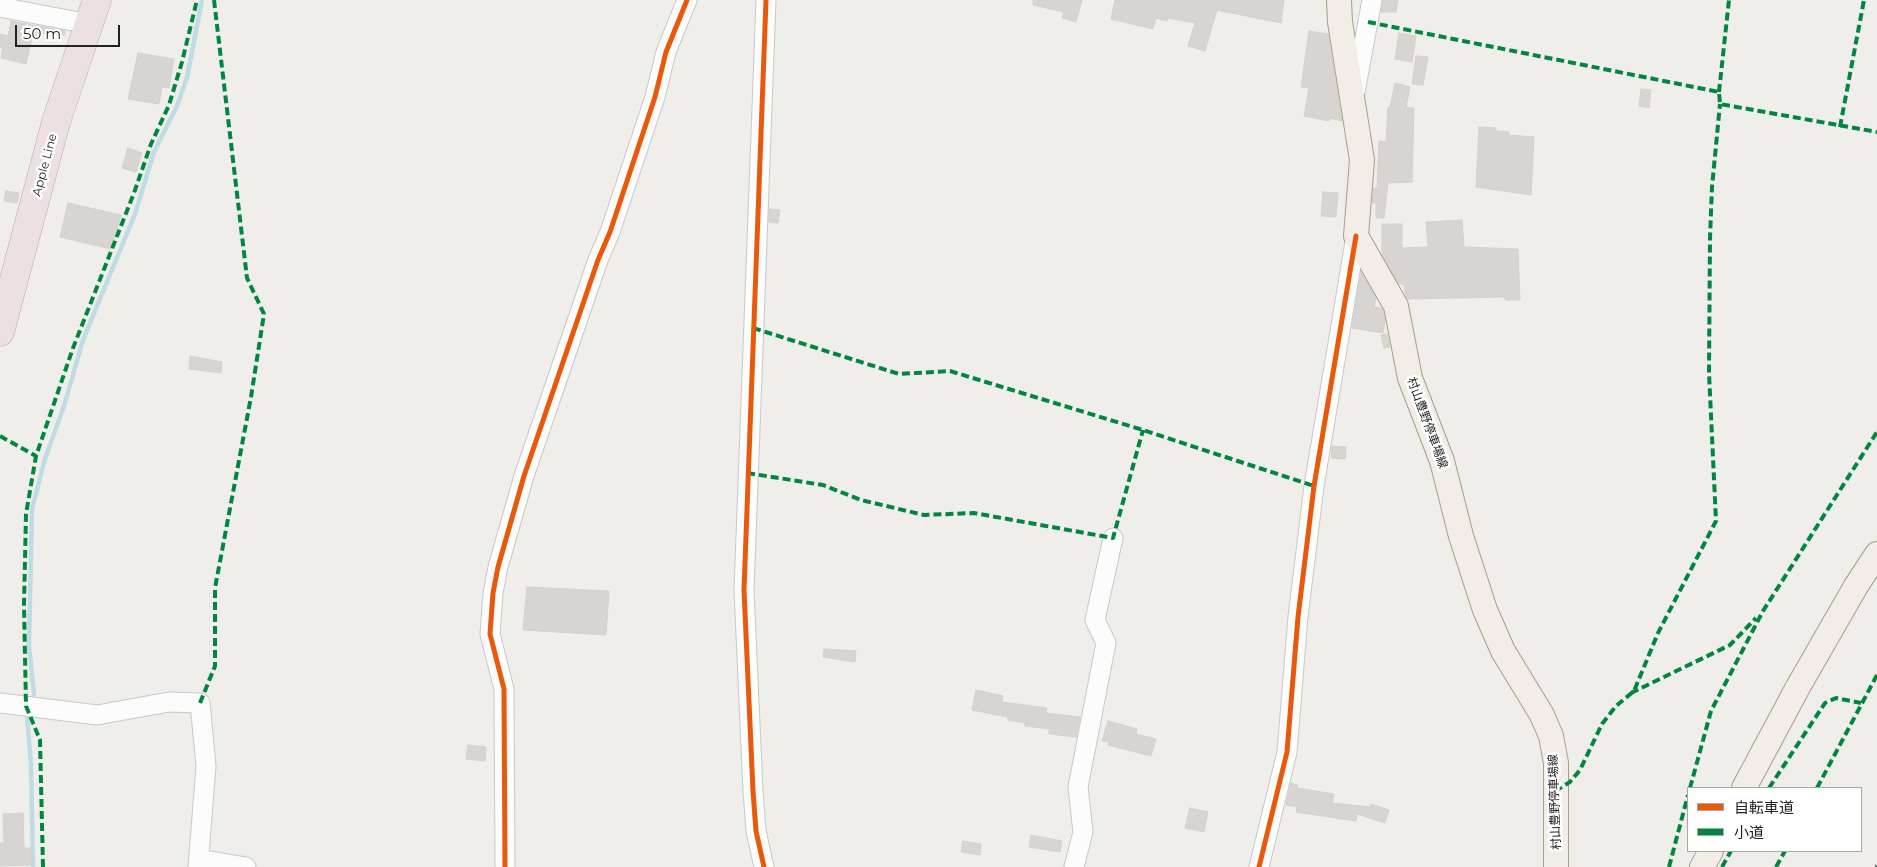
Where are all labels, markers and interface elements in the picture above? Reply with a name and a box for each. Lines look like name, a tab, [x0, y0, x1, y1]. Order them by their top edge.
scale bar	[18, 15, 122, 47]
text: 50 m	[23, 24, 61, 43]
street label: Apple Line	[30, 132, 60, 198]
street label: 村山豊野停車場線	[1404, 375, 1450, 471]
street label: 村山豊野停車場線	[1546, 754, 1564, 850]
legend	[1687, 787, 1862, 852]
text: 自転車道	[1734, 798, 1794, 817]
text: 小道	[1734, 823, 1764, 842]

